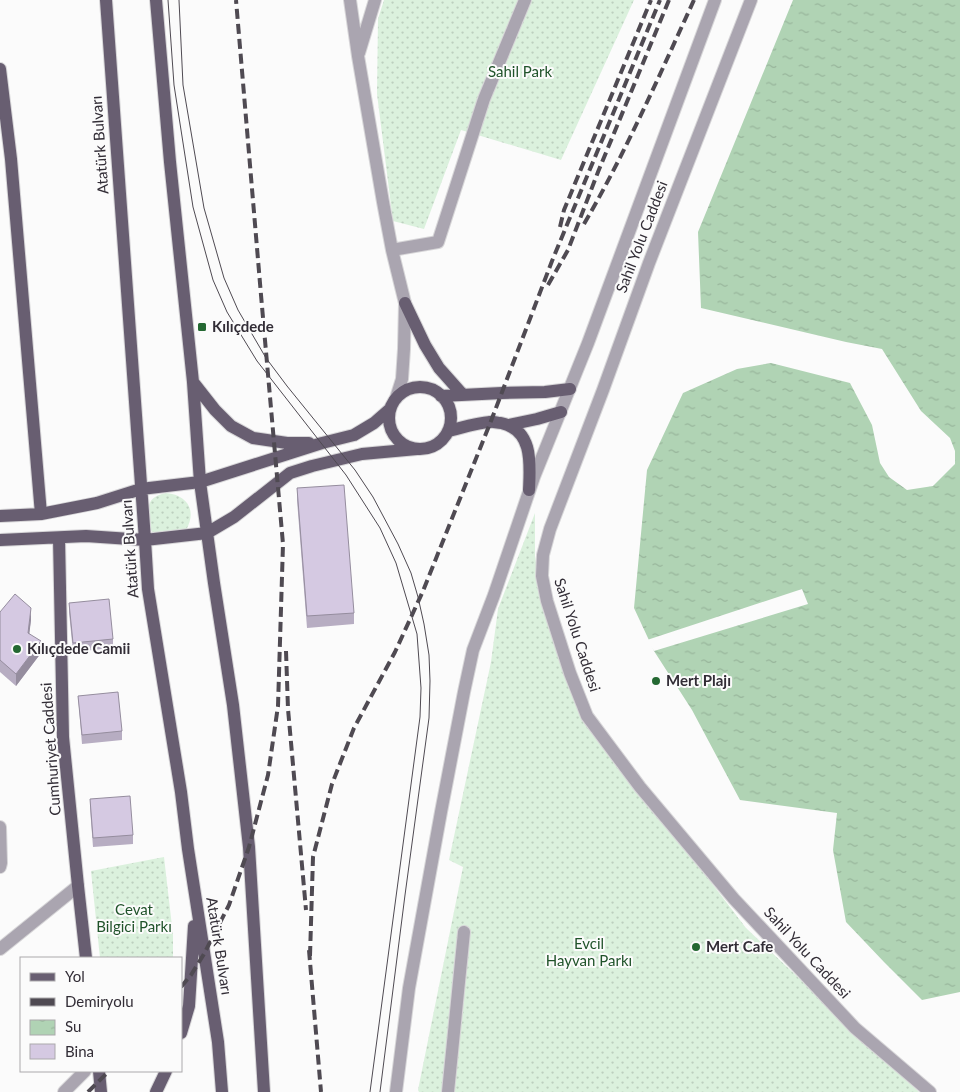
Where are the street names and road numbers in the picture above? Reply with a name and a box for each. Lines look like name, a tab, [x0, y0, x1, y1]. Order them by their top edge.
street label: Atatürk Bulvarı	[87, 95, 111, 195]
street label: Sahil Yolu Caddesi	[611, 178, 671, 295]
street label: Atatürk Bulvarı	[117, 499, 141, 599]
street label: Sahil Yolu Caddesi	[551, 576, 605, 694]
street label: Cumhuriyet Caddesi	[36, 682, 64, 816]
street label: Atatürk Bulvarı	[203, 896, 237, 996]
street label: Sahil Yolu Caddesi	[761, 903, 855, 1002]

